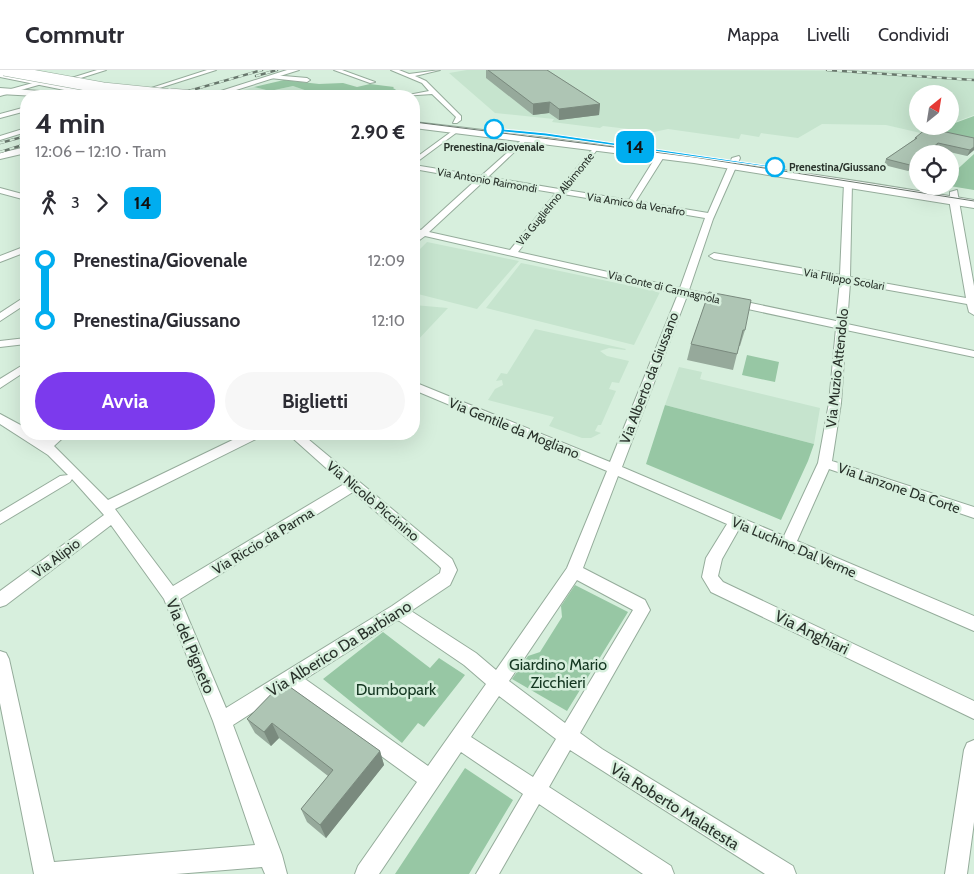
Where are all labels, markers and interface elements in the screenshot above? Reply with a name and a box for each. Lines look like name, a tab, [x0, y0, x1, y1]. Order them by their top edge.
text: Commutr	[25, 20, 124, 49]
text: Mappa	[727, 24, 779, 46]
text: Livelli	[807, 24, 850, 46]
text: Condividi	[878, 24, 949, 46]
north arrow	[909, 85, 959, 135]
map controls	[909, 85, 959, 195]
text: 4 min	[35, 106, 105, 140]
marker: Prenestina/Giovenale	[484, 119, 504, 139]
text: 2.90 €	[350, 121, 405, 144]
line badge: 14	[612, 131, 658, 163]
text: 14	[626, 136, 644, 158]
place label: Prenestina/Giovenale	[444, 140, 545, 154]
text: 12:06 – 12:10 · Tram	[35, 142, 166, 161]
button: locate	[909, 145, 959, 195]
street label: Via Guglielmo Albimonte	[513, 149, 597, 248]
marker: Prenestina/Giussano	[765, 157, 785, 177]
place label: Prenestina/Giussano	[789, 160, 886, 174]
street label: Via Antonio Raimondi	[436, 164, 538, 196]
icon: walk	[35, 189, 63, 217]
icon: forward	[88, 189, 116, 217]
street label: Via Amico da Venafro	[586, 189, 686, 219]
text: 14	[134, 192, 151, 214]
text: 3	[71, 193, 80, 212]
text: Prenestina/Giovenale	[73, 249, 247, 272]
text: 12:09	[368, 251, 405, 270]
street label: Via Filippo Scolari	[802, 265, 886, 293]
street label: Via Conte di Carmagnola	[607, 267, 722, 307]
street label: Via Muzio Attendolo	[822, 307, 852, 429]
text: Prenestina/Giussano	[73, 309, 240, 332]
street label: Via Alberto da Giussano	[616, 309, 683, 446]
text: 12:10	[372, 311, 405, 330]
button: Avvia	[35, 372, 215, 430]
button: Biglietti	[225, 372, 405, 430]
street label: Via Gentile da Mogliano	[446, 394, 582, 463]
street label: Via Nicolò Piccinino	[323, 457, 423, 545]
street label: Via Lanzone Da Corte	[835, 459, 963, 517]
street label: Via Riccio da Parma	[209, 503, 317, 578]
street label: Via Luchino Dal Verme	[729, 513, 859, 581]
street label: Via Alipio	[29, 534, 84, 582]
street label: Via del Pigneto	[162, 596, 219, 697]
street label: Via Alberico Da Barbiano	[264, 596, 415, 701]
street label: Via Anghiari	[772, 606, 852, 659]
park label: Giardino Mario Zicchieri	[509, 655, 607, 692]
park label: Dumbopark	[356, 680, 437, 699]
street label: Via Roberto Malatesta	[607, 759, 743, 854]

